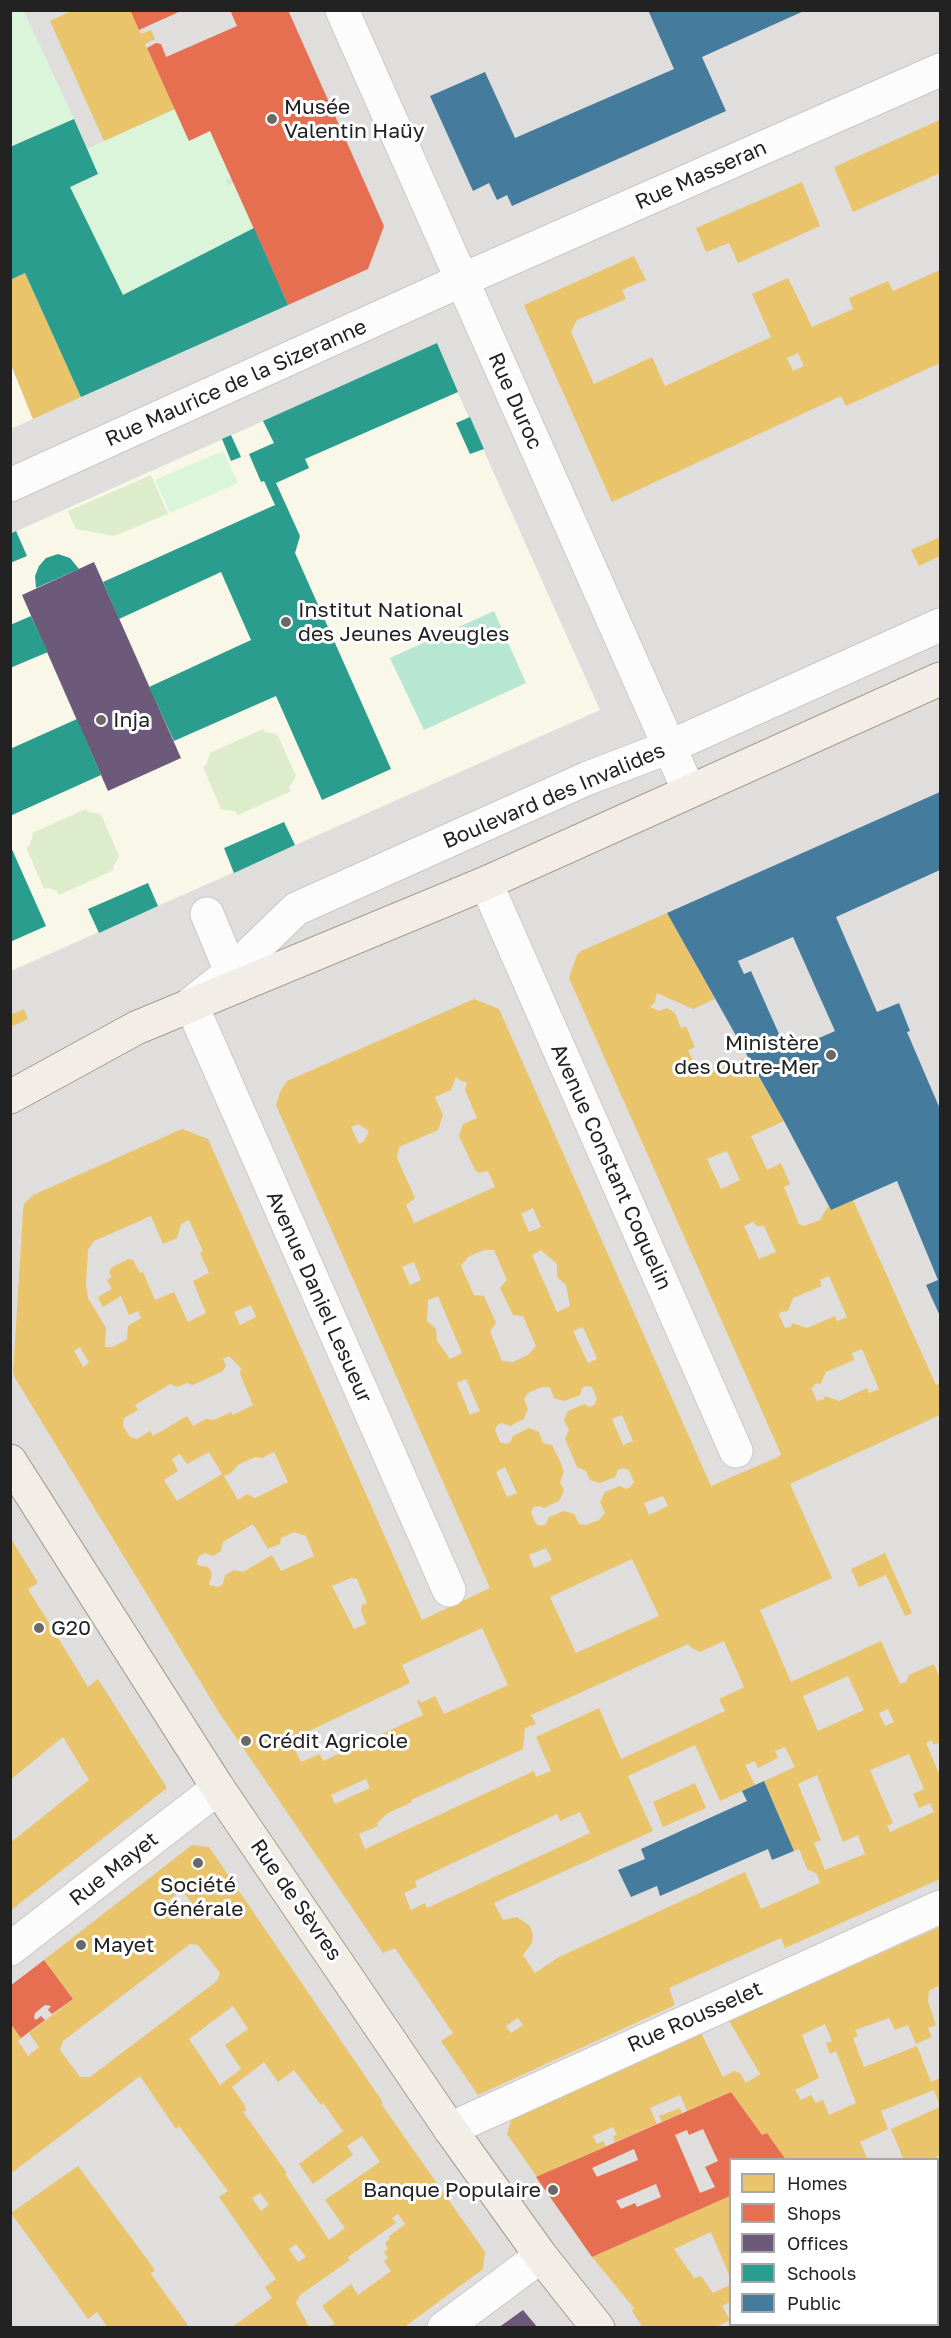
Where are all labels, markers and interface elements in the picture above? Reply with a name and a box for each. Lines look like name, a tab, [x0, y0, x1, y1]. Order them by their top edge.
place label: Musée Valentin Haüy	[284, 94, 425, 144]
marker: Musée Valentin Haüy	[265, 112, 279, 126]
street label: Rue Masseran	[631, 135, 771, 215]
street label: Rue Maurice de la Sizeranne	[101, 314, 371, 452]
street label: Rue Duroc	[482, 349, 548, 453]
place label: Institut National des Jeunes Aveugles	[298, 597, 509, 647]
marker: Institut National des Jeunes Aveugles	[279, 615, 293, 629]
place label: Inja	[113, 707, 150, 733]
marker: Inja	[94, 713, 108, 727]
street label: Boulevard des Invalides	[439, 738, 669, 854]
place label: Ministère des Outre-Mer	[674, 1030, 819, 1080]
street label: Avenue Constant Coquelin	[545, 1040, 677, 1294]
marker: Ministère des Outre-Mer	[824, 1048, 838, 1062]
street label: Avenue Daniel Lesueur	[261, 1187, 377, 1407]
place label: G20	[51, 1615, 91, 1641]
marker: G20	[32, 1621, 46, 1635]
place label: Crédit Agricole	[258, 1728, 408, 1754]
marker: Crédit Agricole	[239, 1734, 253, 1748]
street label: Rue Mayet	[65, 1827, 163, 1911]
street label: Rue de Sèvres	[245, 1834, 347, 1966]
marker: Société Générale	[191, 1856, 205, 1870]
place label: Société Générale	[153, 1872, 243, 1922]
place label: Mayet	[93, 1932, 154, 1958]
marker: Mayet	[74, 1938, 88, 1952]
street label: Rue Rousselet	[624, 1976, 766, 2058]
legend	[729, 2158, 939, 2326]
text: Homes	[787, 2172, 847, 2194]
place label: Banque Populaire	[363, 2177, 541, 2203]
marker: Banque Populaire	[546, 2183, 560, 2197]
text: Shops	[787, 2202, 841, 2224]
text: Offices	[787, 2232, 848, 2254]
text: Schools	[787, 2262, 856, 2284]
text: Public	[787, 2292, 841, 2314]

